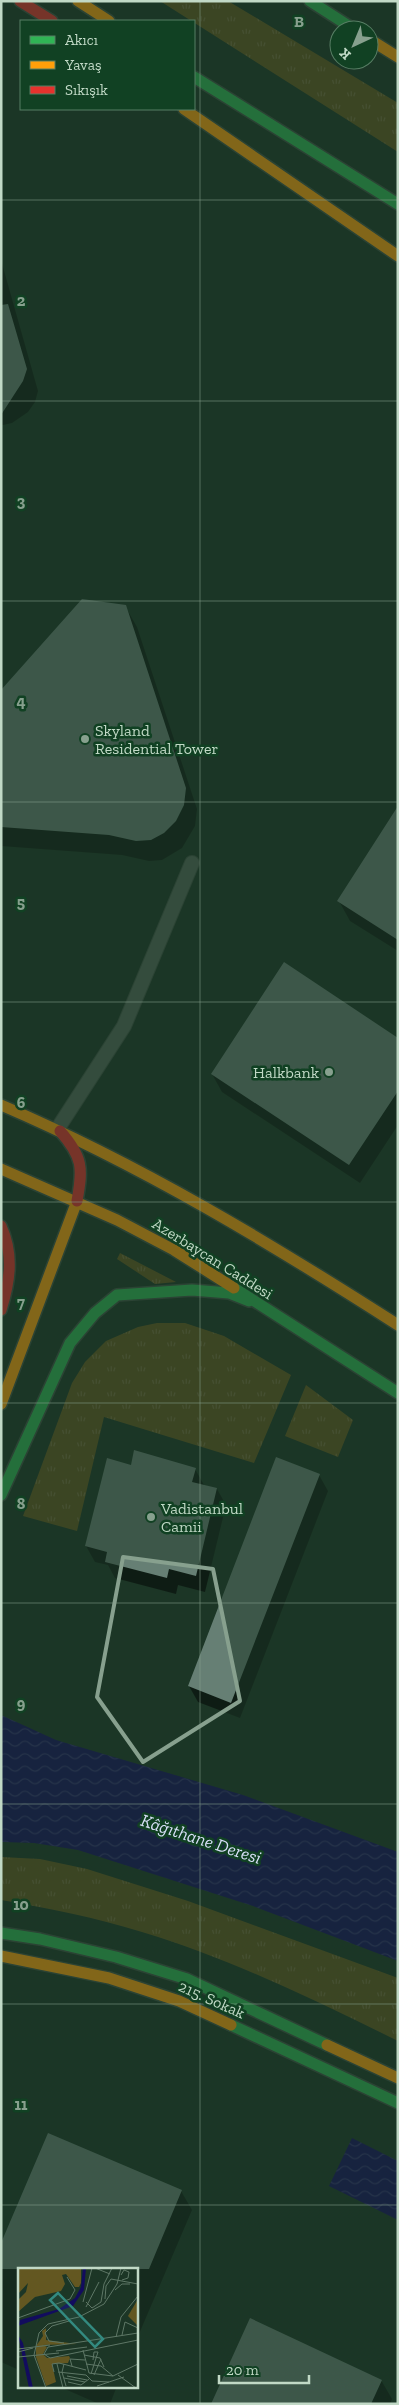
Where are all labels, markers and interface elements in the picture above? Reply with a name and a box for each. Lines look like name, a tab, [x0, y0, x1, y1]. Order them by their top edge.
text: B	[294, 12, 304, 31]
legend	[20, 20, 195, 110]
north arrow	[329, 20, 379, 70]
text: Akıcı	[65, 31, 98, 49]
text: K	[336, 44, 355, 63]
text: Yavaş	[64, 56, 102, 74]
text: Sıkışık	[65, 81, 108, 99]
text: 2	[17, 291, 26, 310]
text: 3	[17, 492, 26, 511]
text: 4	[16, 692, 26, 711]
place label: Skyland Residential Tower	[95, 721, 218, 758]
marker: Skyland Residential Tower	[79, 733, 91, 745]
text: 5	[17, 893, 25, 912]
place label: Halkbank	[253, 1063, 320, 1082]
marker: Halkbank	[323, 1066, 335, 1078]
text: 6	[17, 1093, 26, 1112]
street label: Azerbaycan Caddesi	[149, 1214, 277, 1303]
text: 7	[17, 1293, 25, 1312]
text: 8	[17, 1494, 26, 1513]
place label: Vadistanbul Camii	[160, 1499, 243, 1536]
marker: Vadistanbul Camii	[145, 1511, 157, 1523]
text: 9	[17, 1694, 26, 1713]
water label: Kâğıthane Deresi	[138, 1809, 264, 1869]
text: 10	[13, 1895, 29, 1914]
street label: 215. Sokak	[176, 1976, 249, 2023]
text: 11	[15, 2095, 28, 2114]
inset map	[18, 2268, 138, 2388]
scale bar	[219, 2352, 309, 2384]
text: 20 m	[226, 2361, 259, 2379]

